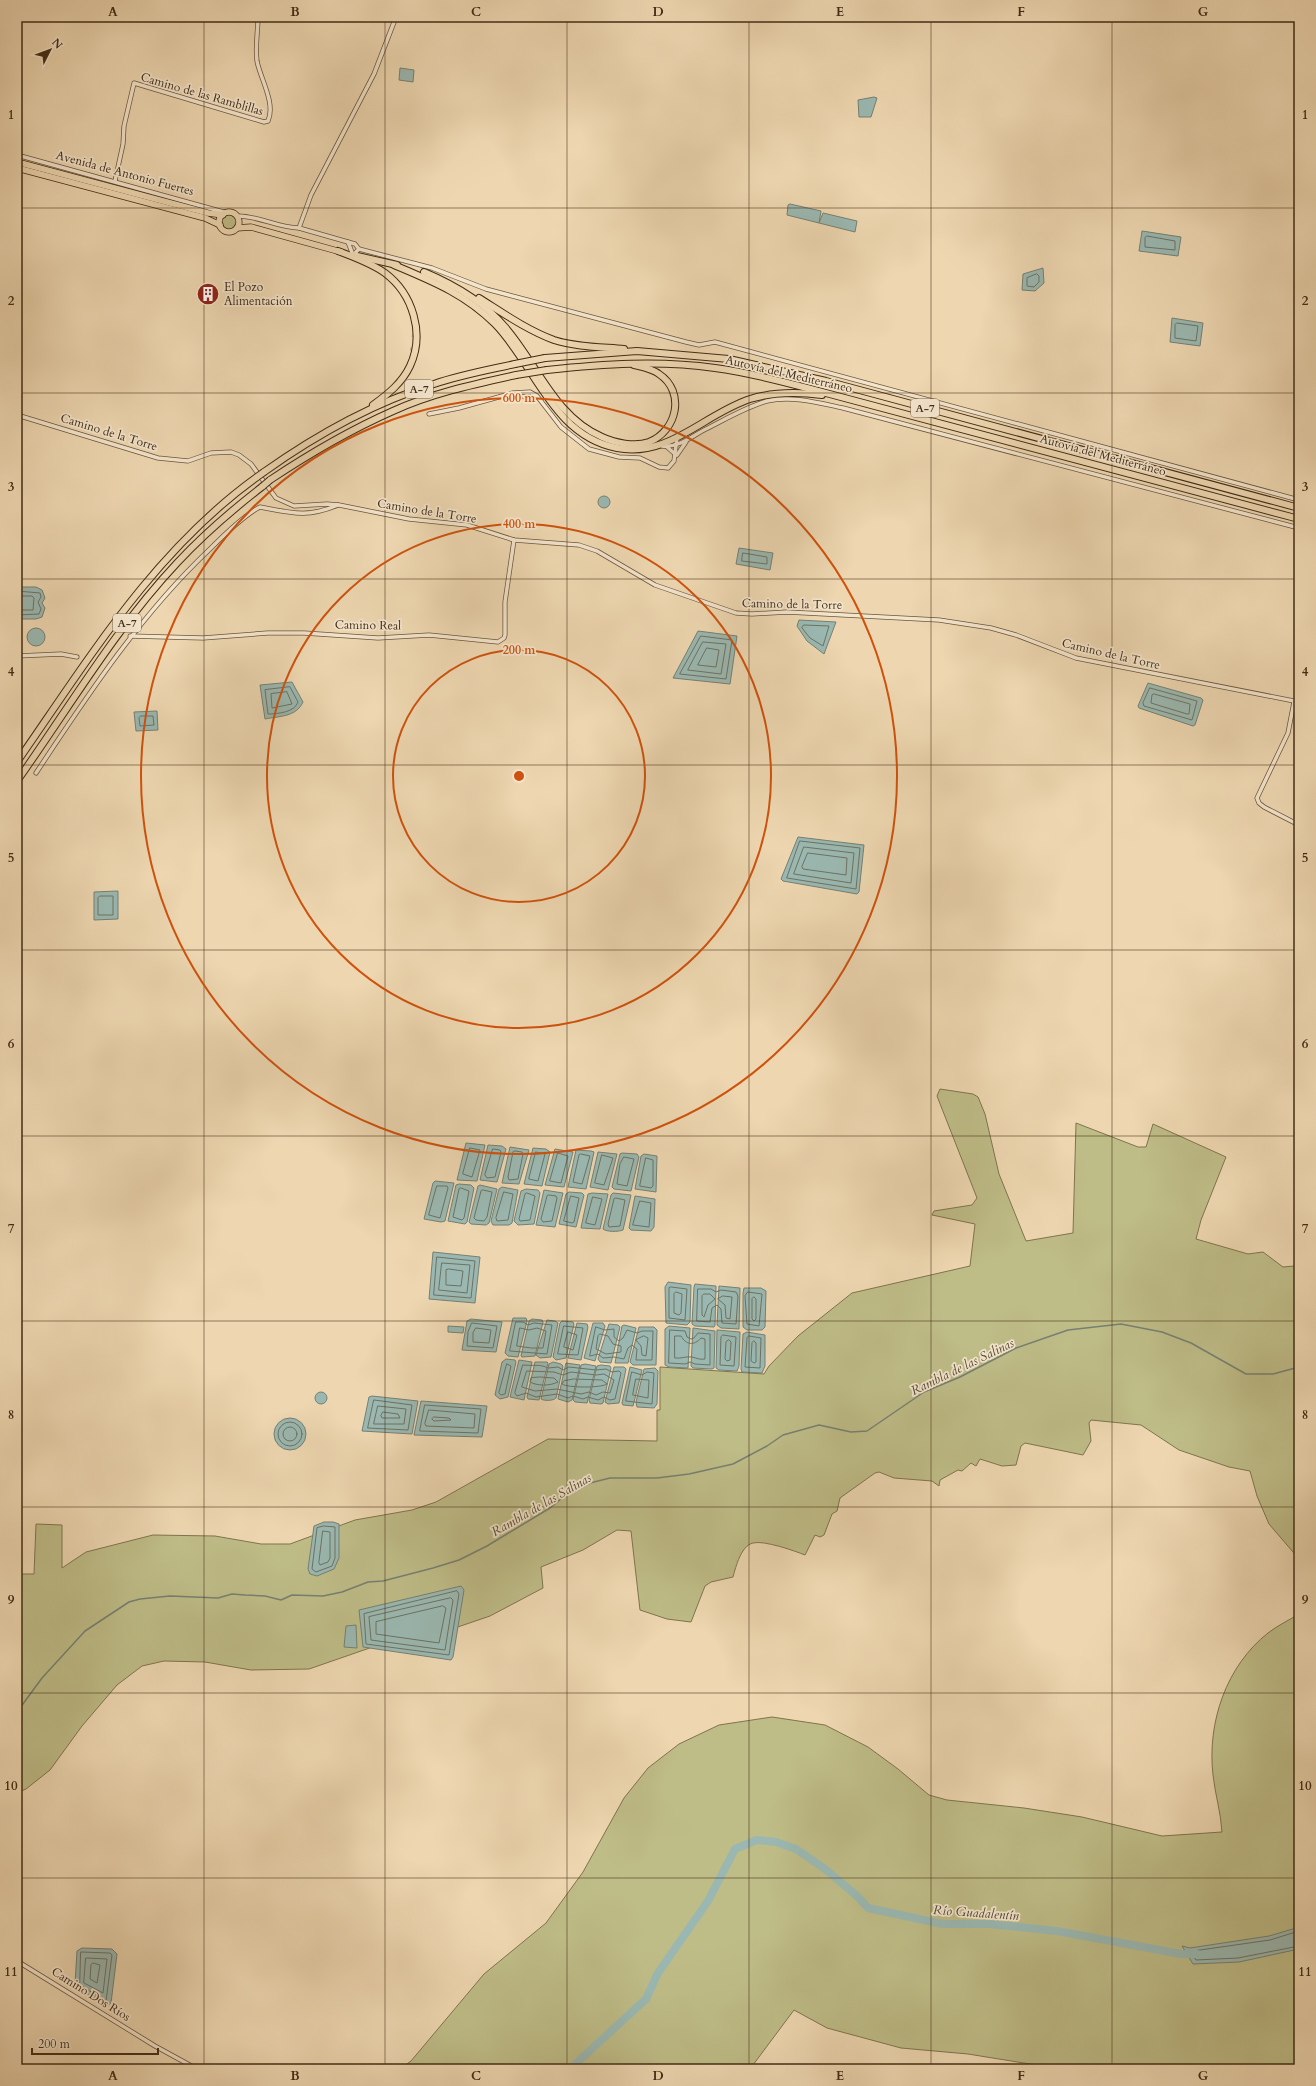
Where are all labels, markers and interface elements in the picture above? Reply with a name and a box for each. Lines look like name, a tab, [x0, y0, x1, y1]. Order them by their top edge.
text: A	[108, 3, 118, 21]
text: B	[290, 3, 300, 21]
text: C	[471, 3, 481, 21]
text: D	[652, 3, 664, 21]
text: E	[836, 3, 844, 21]
text: F	[1017, 3, 1025, 21]
text: G	[1198, 3, 1209, 21]
north arrow	[30, 30, 70, 70]
text: N	[48, 35, 66, 53]
street label: Camino de las Ramblillas	[139, 69, 265, 119]
text: 1	[8, 106, 14, 124]
text: 1	[1302, 106, 1308, 124]
street label: Avenida de Antonio Fuertes	[54, 147, 196, 199]
place label: El Pozo Alimentación	[224, 279, 293, 309]
building icon: El Pozo Alimentación	[195, 281, 221, 307]
text: 2	[8, 292, 15, 310]
text: 2	[1302, 292, 1309, 310]
street label: Autovía del Mediterráneo	[724, 352, 855, 397]
road number: A-7	[405, 380, 433, 398]
text: 600 m	[503, 390, 536, 406]
road number: A-7	[911, 399, 939, 417]
street label: Camino de la Torre	[59, 410, 159, 454]
street label: Autovía del Mediterráneo	[1038, 430, 1168, 480]
text: 3	[8, 478, 15, 496]
text: 3	[1302, 478, 1309, 496]
street label: Camino de la Torre	[376, 495, 478, 527]
text: 400 m	[503, 516, 536, 532]
street label: Camino de la Torre	[742, 595, 842, 613]
road number: A-7	[113, 614, 141, 632]
street label: Camino Real	[335, 616, 401, 634]
street label: Camino de la Torre	[1060, 635, 1162, 673]
text: 200 m	[503, 642, 536, 658]
text: 4	[8, 663, 15, 681]
text: 4	[1302, 663, 1309, 681]
centre of rings	[512, 769, 526, 783]
text: 5	[8, 849, 14, 867]
text: 5	[1302, 849, 1308, 867]
text: 6	[8, 1035, 15, 1053]
text: 6	[1302, 1035, 1309, 1053]
text: 7	[8, 1220, 15, 1238]
text: 7	[1302, 1220, 1309, 1238]
water label: Rambla de las Salinas	[908, 1334, 1018, 1400]
text: 8	[8, 1406, 14, 1424]
text: 8	[1302, 1406, 1308, 1424]
water label: Rambla de las Salinas	[488, 1469, 595, 1541]
text: 9	[8, 1591, 15, 1609]
text: 9	[1302, 1591, 1309, 1609]
text: 10	[4, 1777, 18, 1795]
text: 10	[1298, 1777, 1312, 1795]
water label: Río Guadalentín	[932, 1901, 1020, 1925]
text: 11	[4, 1963, 18, 1981]
street label: Camino Dos Ríos	[49, 1963, 133, 2025]
text: 11	[1298, 1963, 1312, 1981]
scale bar	[32, 2030, 158, 2056]
text: 200 m	[38, 2036, 71, 2052]
text: A	[108, 2067, 118, 2085]
text: B	[290, 2067, 300, 2085]
text: C	[471, 2067, 481, 2085]
text: D	[652, 2067, 664, 2085]
text: E	[836, 2067, 844, 2085]
text: F	[1017, 2067, 1025, 2085]
text: G	[1198, 2067, 1209, 2085]

